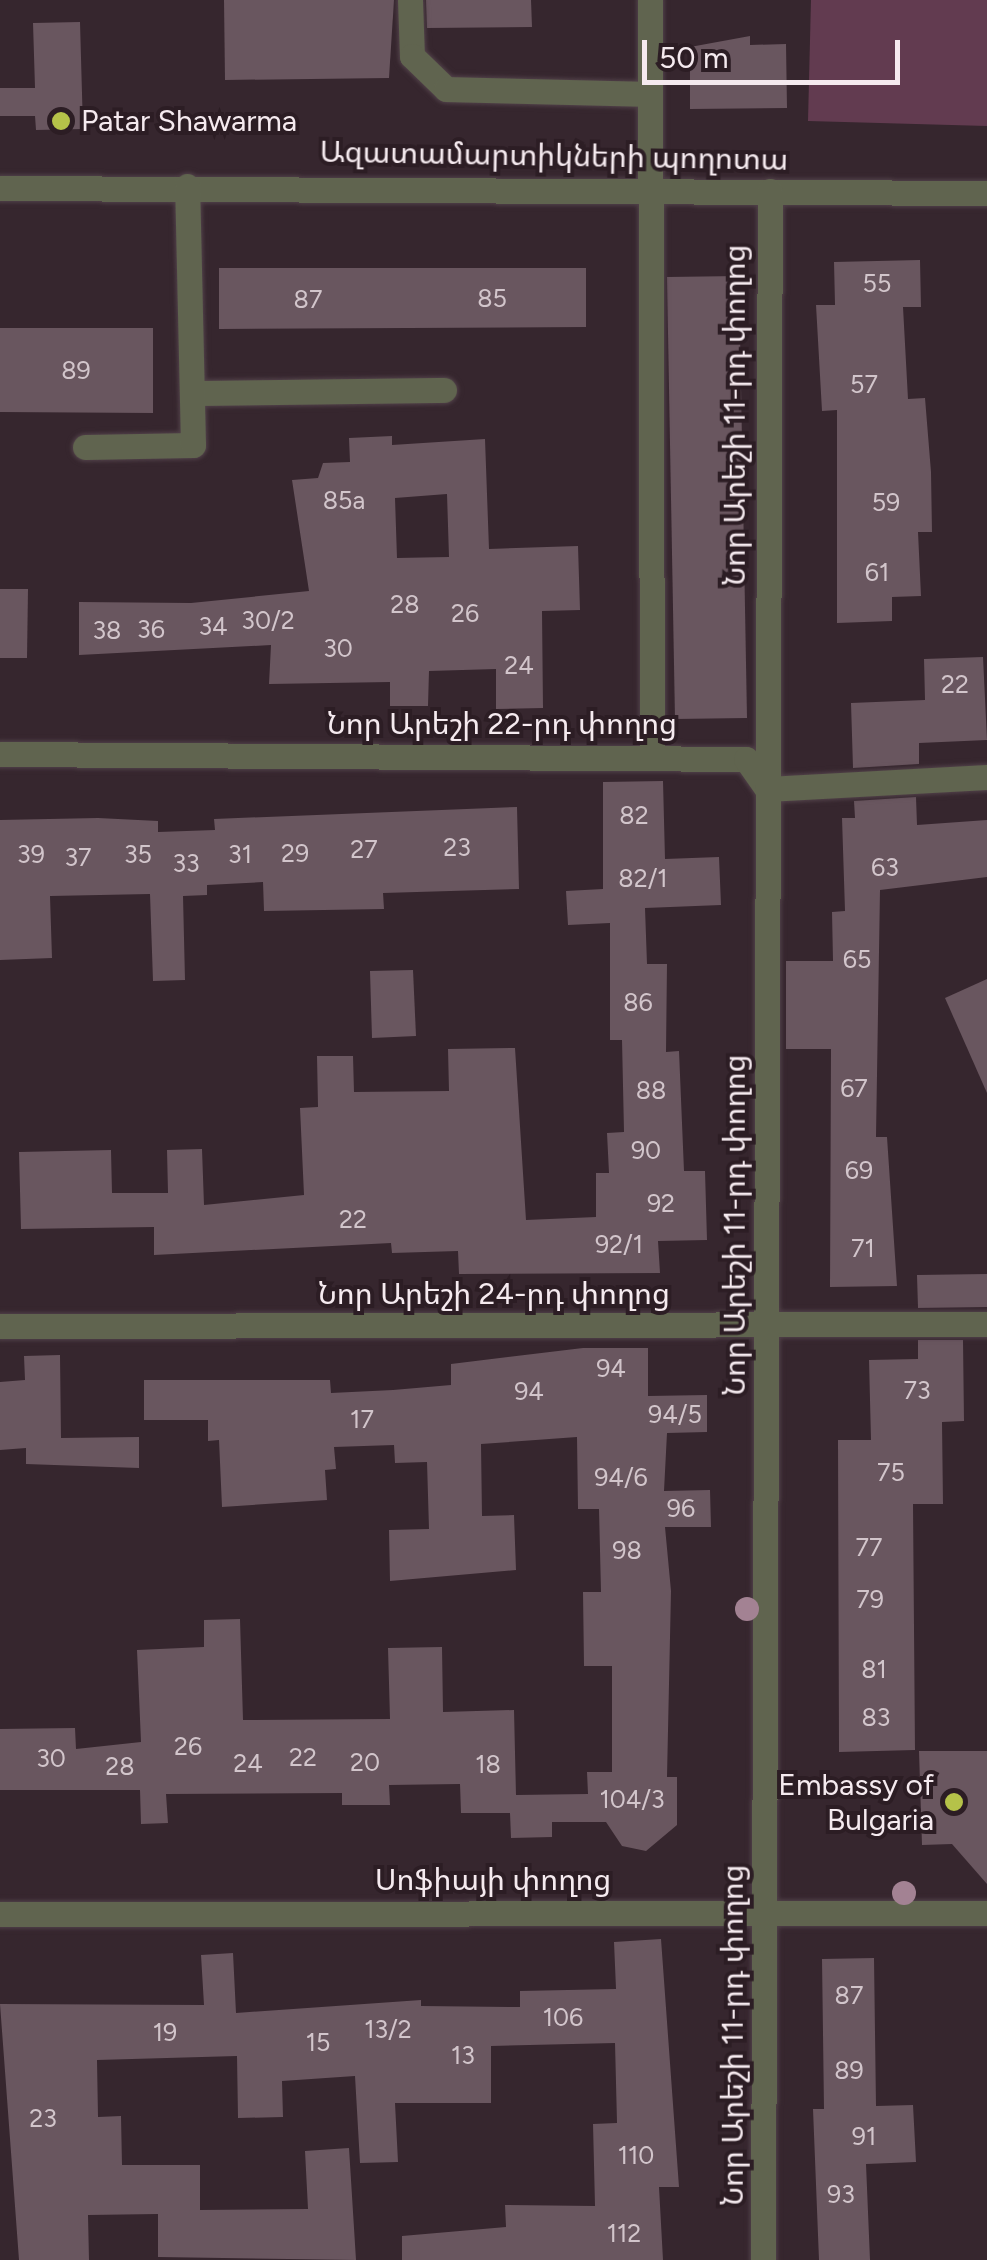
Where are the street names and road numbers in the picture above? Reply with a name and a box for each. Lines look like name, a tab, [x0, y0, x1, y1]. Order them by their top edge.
street label: Ազատամարտիկների պողոտա	[319, 134, 789, 178]
street label: Նոր Արեշի 11-րդ փողոց	[717, 244, 753, 586]
street label: Նոր Արեշի 22-րդ փողոց	[327, 706, 677, 742]
street label: Նոր Արեշի 11-րդ փողոց	[717, 1054, 753, 1396]
street label: Նոր Արեշի 24-րդ փողոց	[318, 1276, 670, 1312]
street label: Սոֆիայի փողոց	[375, 1862, 611, 1898]
street label: Նոր Արեշի 11-րդ փողոց	[715, 1864, 751, 2206]

